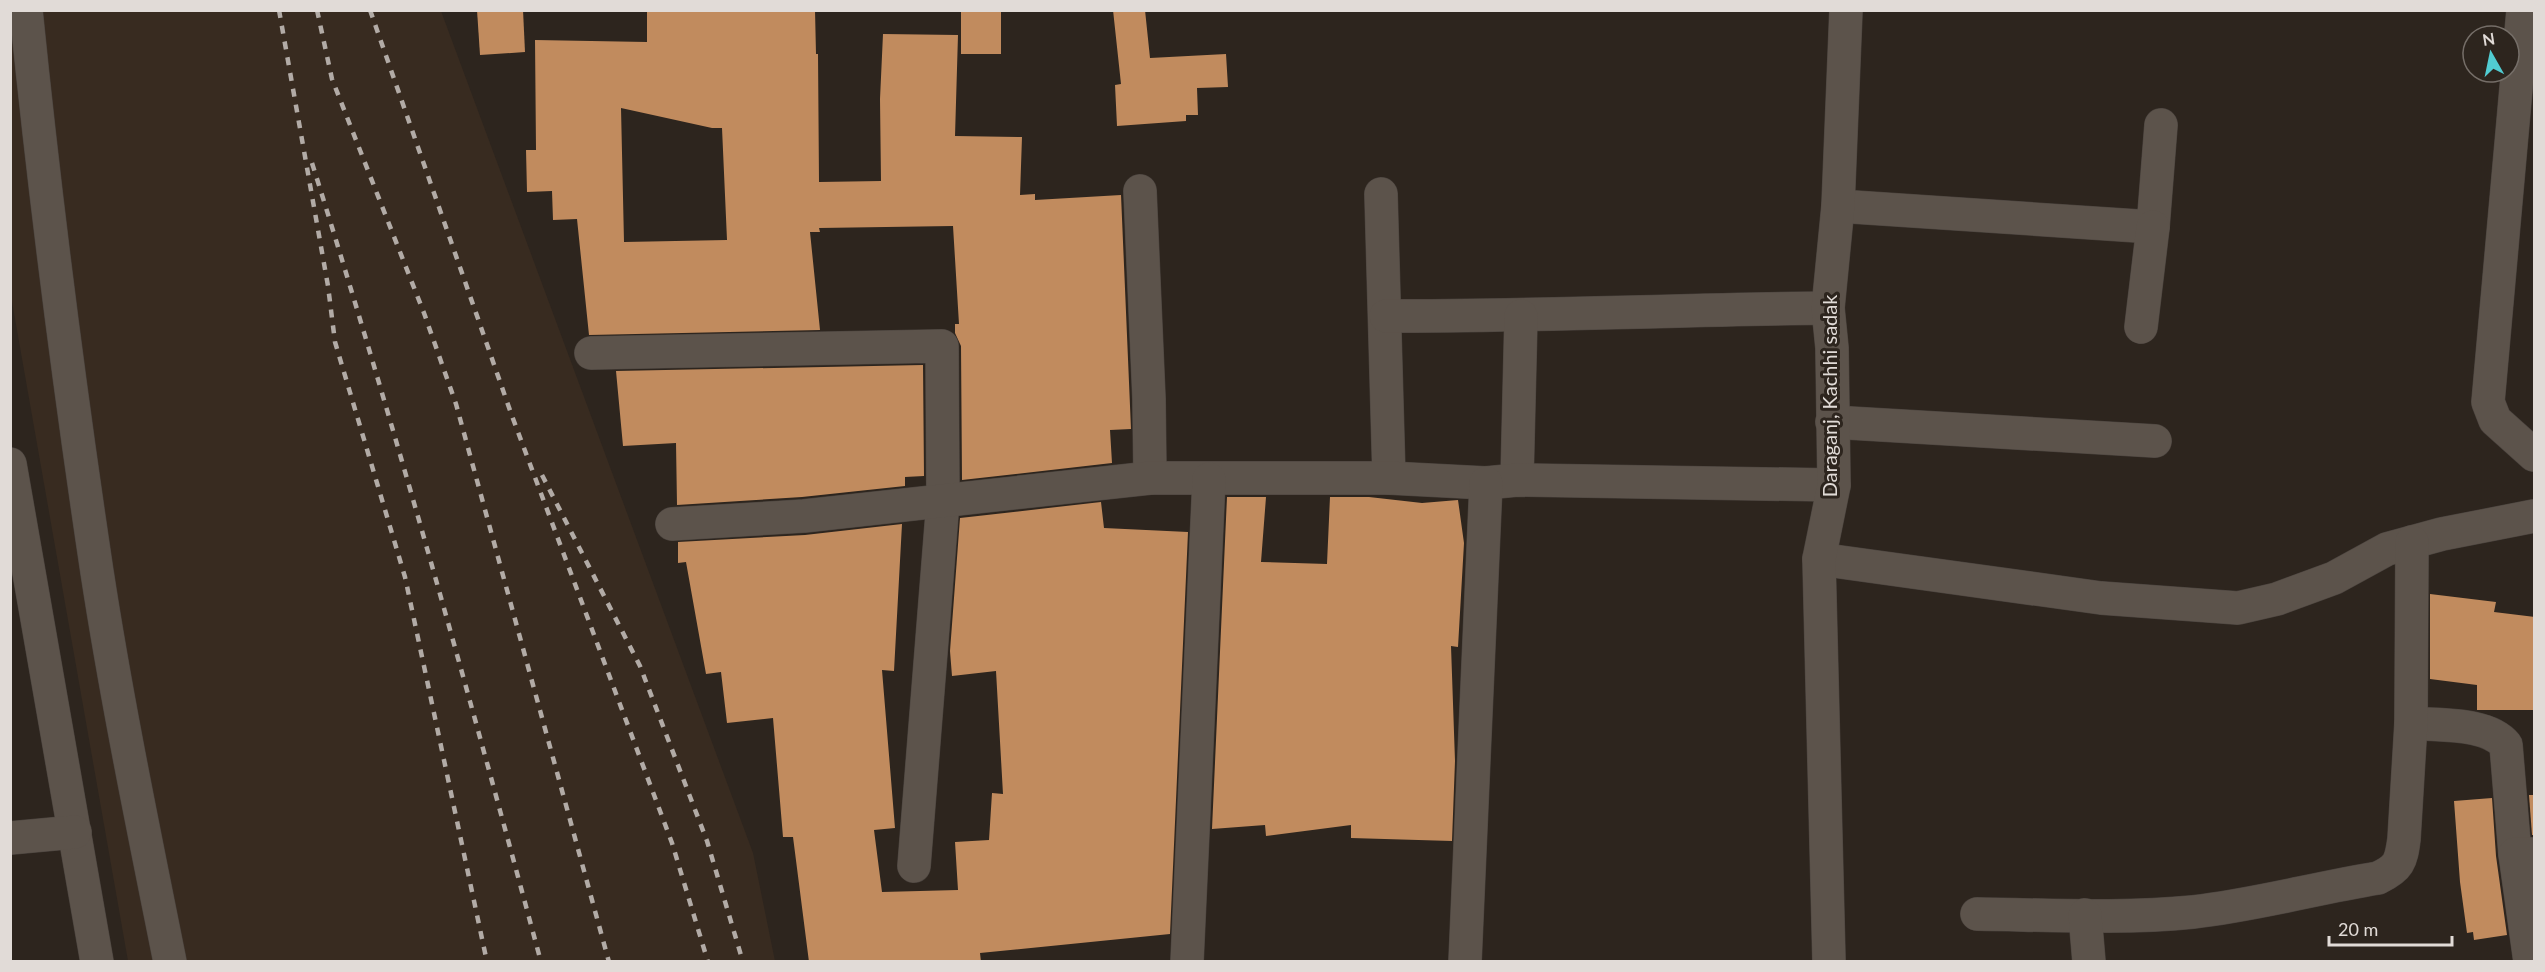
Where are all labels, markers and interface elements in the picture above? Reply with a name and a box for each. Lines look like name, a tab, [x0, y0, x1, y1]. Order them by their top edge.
north arrow	[2461, 24, 2521, 84]
text: N	[2481, 28, 2496, 49]
street label: Daraganj, Kachhi sadak	[1817, 294, 1841, 497]
scale bar	[2329, 909, 2452, 947]
text: 20 m	[2338, 918, 2378, 940]

